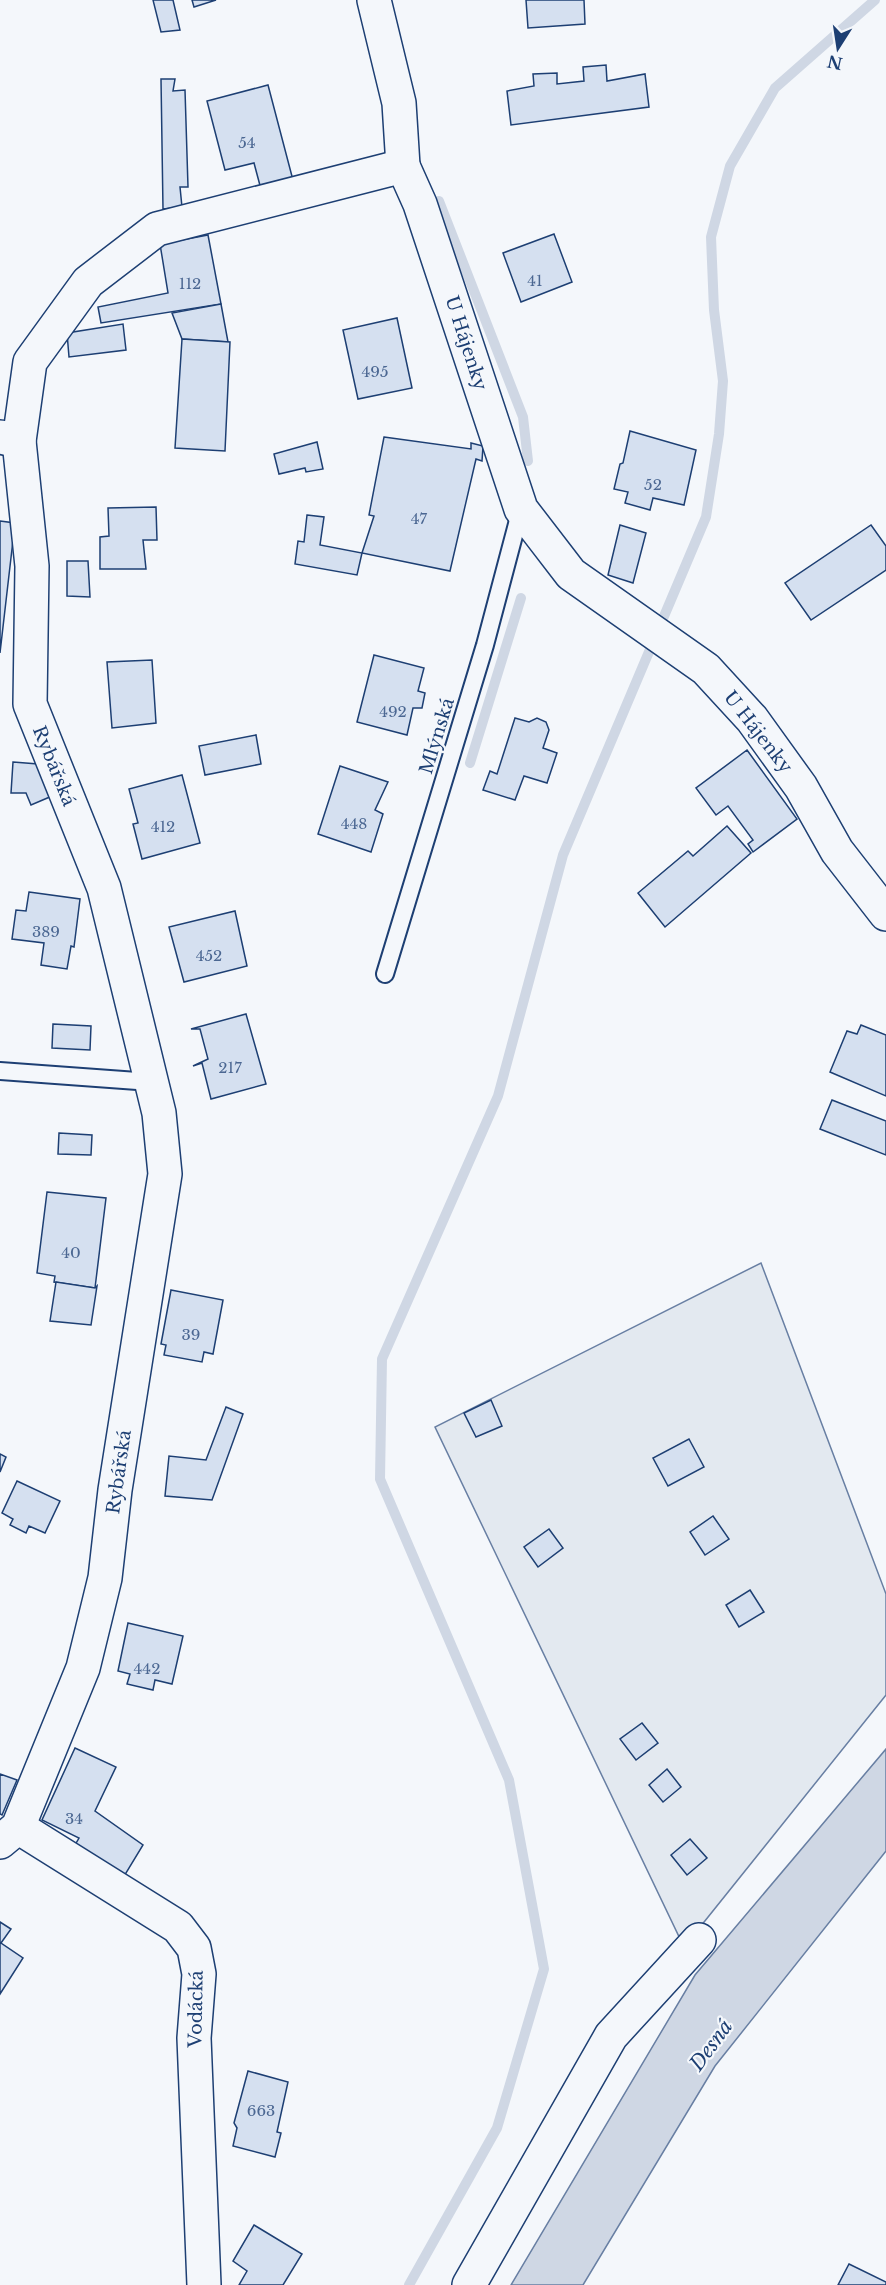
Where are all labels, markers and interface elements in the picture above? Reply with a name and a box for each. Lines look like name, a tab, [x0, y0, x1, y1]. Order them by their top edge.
north arrow	[808, 18, 868, 78]
text: N	[825, 51, 844, 74]
house number: 54	[238, 133, 256, 152]
house number: 41	[527, 271, 543, 290]
house number: 112	[179, 274, 201, 293]
street label: U Hájenky	[440, 293, 492, 393]
house number: 495	[362, 362, 388, 381]
house number: 52	[644, 475, 662, 494]
house number: 47	[411, 509, 428, 528]
street label: U Hájenky	[719, 687, 797, 778]
street label: Mlýnská	[415, 695, 459, 777]
house number: 492	[379, 702, 407, 721]
street label: Rybářská	[28, 723, 80, 809]
house number: 448	[341, 814, 367, 833]
house number: 412	[151, 817, 175, 836]
house number: 389	[32, 922, 60, 941]
house number: 452	[196, 946, 222, 965]
house number: 217	[218, 1058, 242, 1077]
house number: 40	[61, 1243, 81, 1262]
house number: 39	[182, 1325, 200, 1344]
street label: Rybářská	[102, 1429, 136, 1515]
house number: 442	[134, 1659, 160, 1678]
house number: 34	[65, 1809, 83, 1828]
street label: Vodácká	[184, 1970, 208, 2049]
water label: Desná	[684, 2015, 738, 2076]
house number: 663	[247, 2101, 275, 2120]

